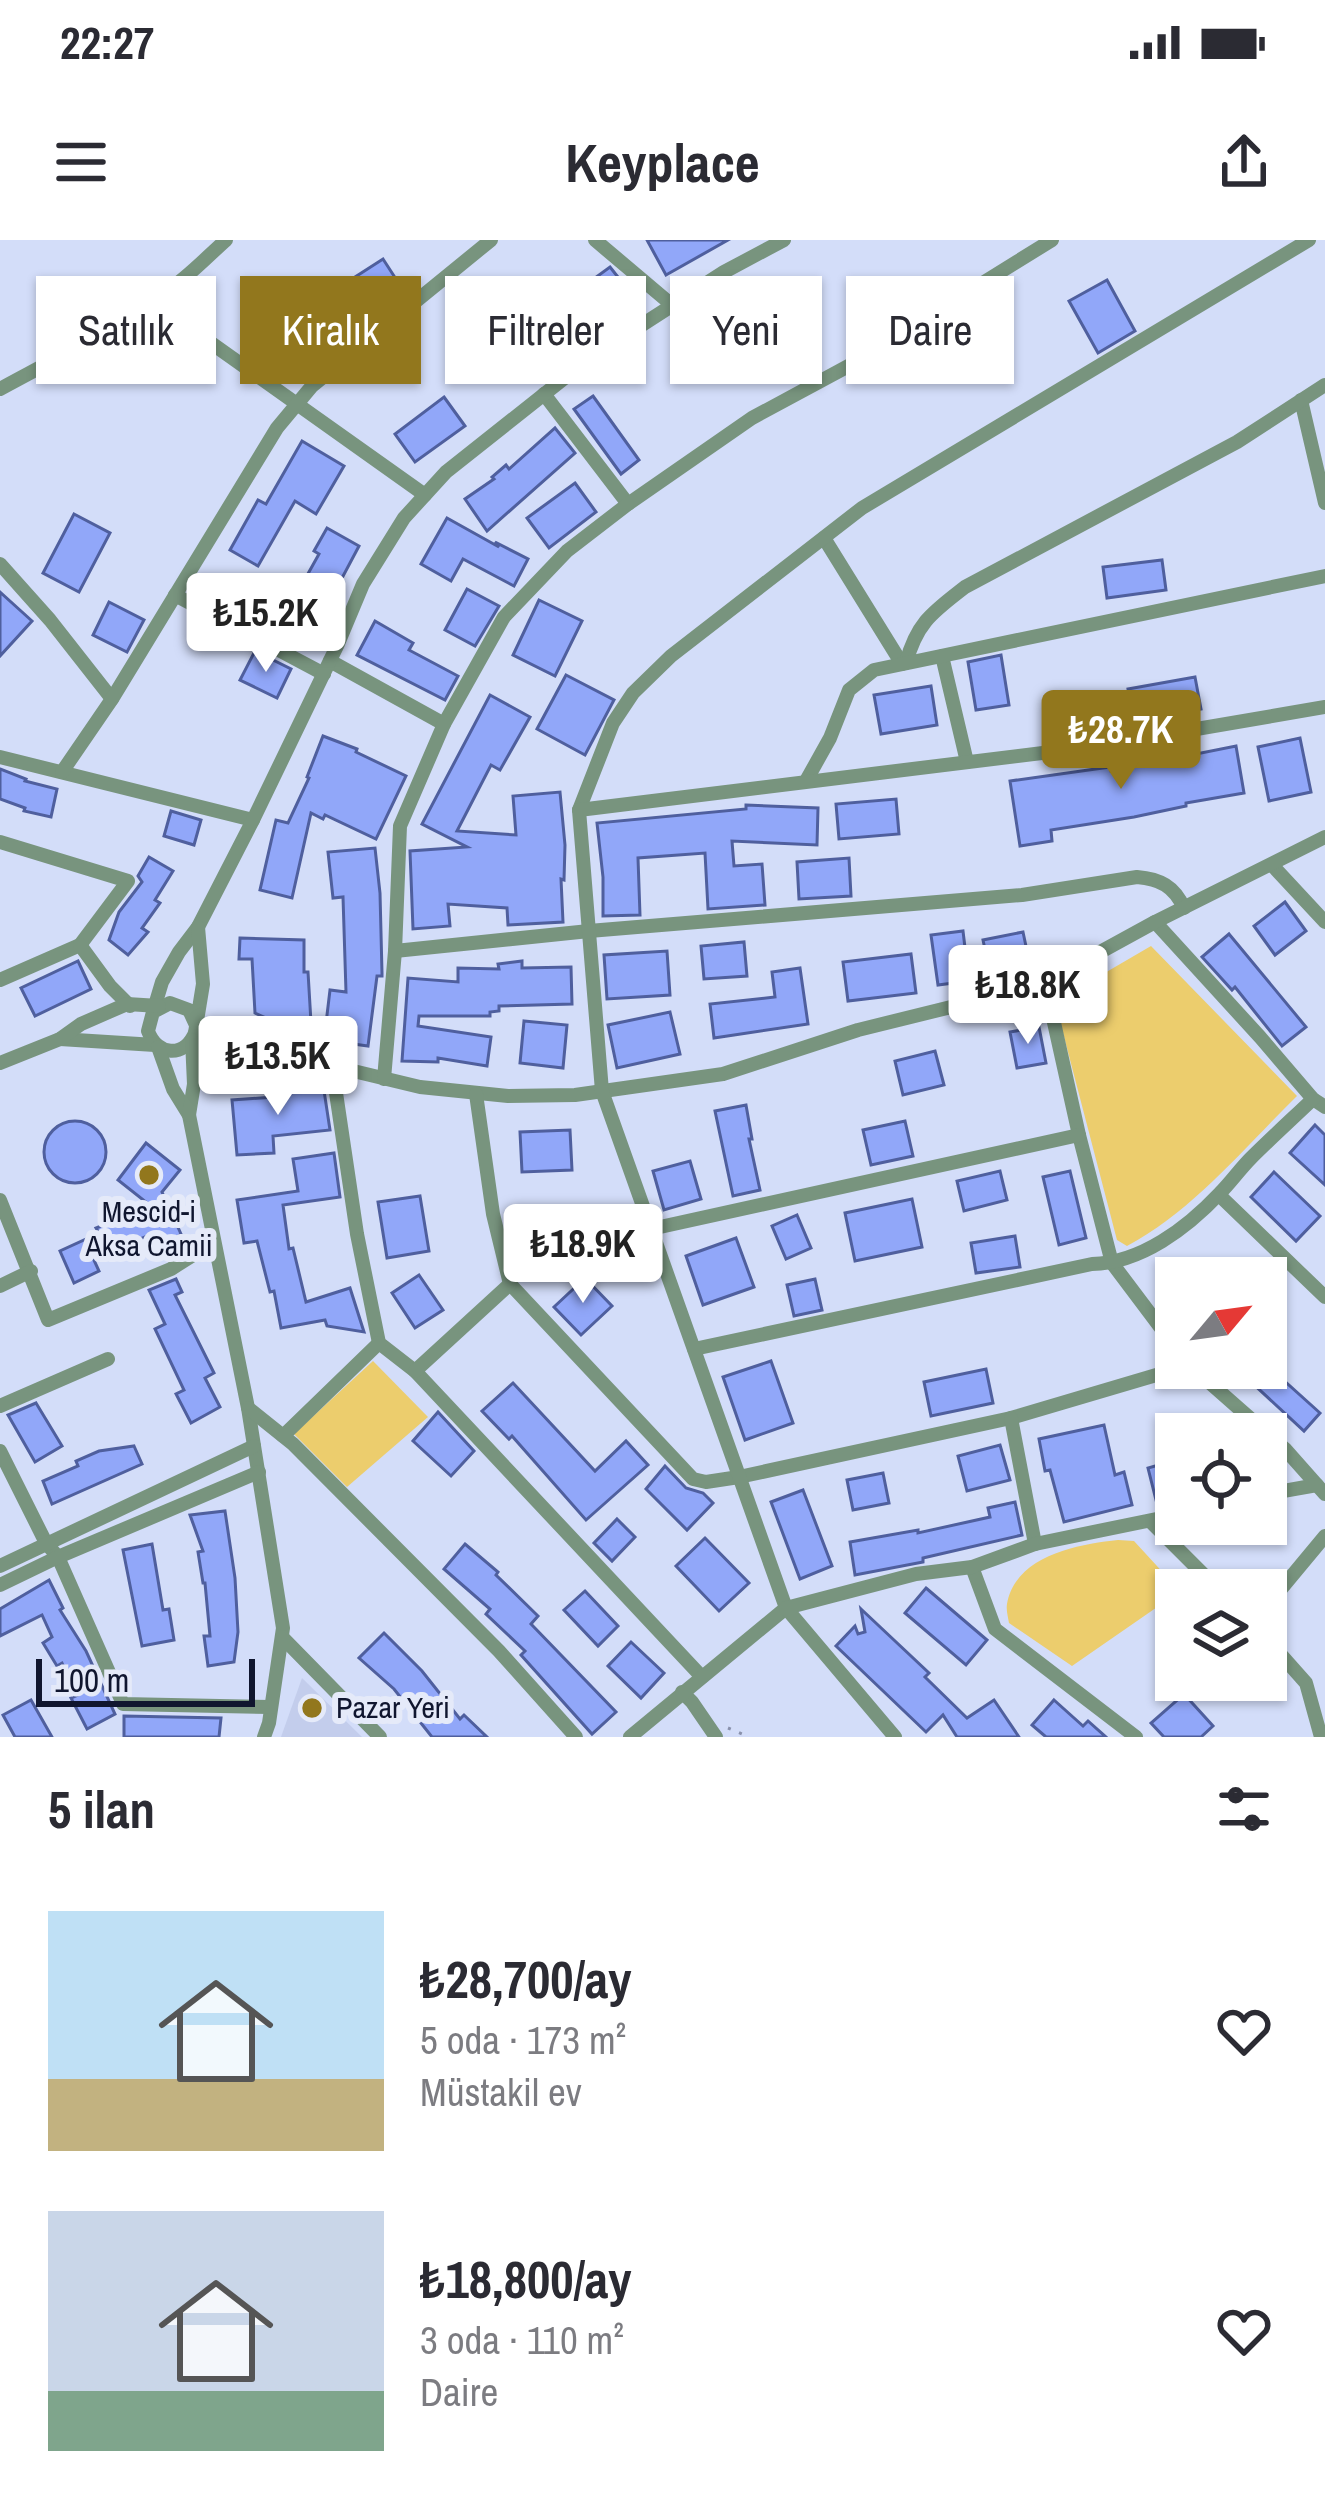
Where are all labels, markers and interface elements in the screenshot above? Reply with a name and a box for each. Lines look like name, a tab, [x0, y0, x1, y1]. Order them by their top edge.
text: 22:27	[60, 12, 154, 73]
text: Keyplace	[565, 126, 760, 199]
icon: menu	[48, 129, 114, 195]
icon: share	[1211, 129, 1277, 195]
chip: Satılık	[36, 276, 216, 384]
chip: Kiralık	[240, 276, 421, 384]
chip: Filtreler	[445, 276, 646, 384]
chip: Yeni	[670, 276, 822, 384]
chip: Daire	[846, 276, 1014, 384]
pin: ₺15.2K	[168, 573, 364, 675]
text: ₺15.2K	[214, 586, 318, 638]
pin: ₺28.7K	[1023, 690, 1219, 792]
text: ₺28.7K	[1069, 703, 1173, 755]
pin: ₺18.8K	[930, 945, 1126, 1047]
text: ₺18.8K	[976, 958, 1080, 1010]
pin: ₺13.5K	[180, 1016, 376, 1118]
text: ₺13.5K	[226, 1029, 330, 1081]
marker: Mescid-i Aksa Camii	[136, 1162, 162, 1188]
place label: Mescid-i Aksa Camii	[84, 1191, 213, 1265]
pin: ₺18.9K	[485, 1204, 681, 1306]
text: ₺18.9K	[531, 1217, 635, 1269]
north arrow	[1155, 1257, 1287, 1389]
map controls	[1155, 1257, 1287, 1701]
button: locate	[1155, 1413, 1287, 1545]
button: layers	[1155, 1569, 1287, 1701]
scale bar	[36, 1653, 255, 1706]
text: 100 m	[54, 1658, 129, 1702]
place label: Pazar Yeri	[336, 1687, 450, 1727]
marker: Pazar Yeri	[299, 1695, 325, 1721]
text: 5 ilan	[48, 1775, 155, 1844]
icon: filters	[1211, 1776, 1277, 1842]
text: ₺28,700/ay	[420, 1945, 632, 2014]
icon: home	[144, 1959, 288, 2103]
icon: heart	[1211, 1998, 1277, 2064]
text: 5 oda · 173 m²	[420, 2014, 626, 2066]
text: Müstakil ev	[420, 2066, 582, 2118]
text: ₺18,800/ay	[420, 2245, 632, 2314]
icon: home	[144, 2259, 288, 2403]
icon: heart	[1211, 2298, 1277, 2364]
text: 3 oda · 110 m²	[420, 2314, 624, 2366]
text: Daire	[420, 2366, 498, 2418]

